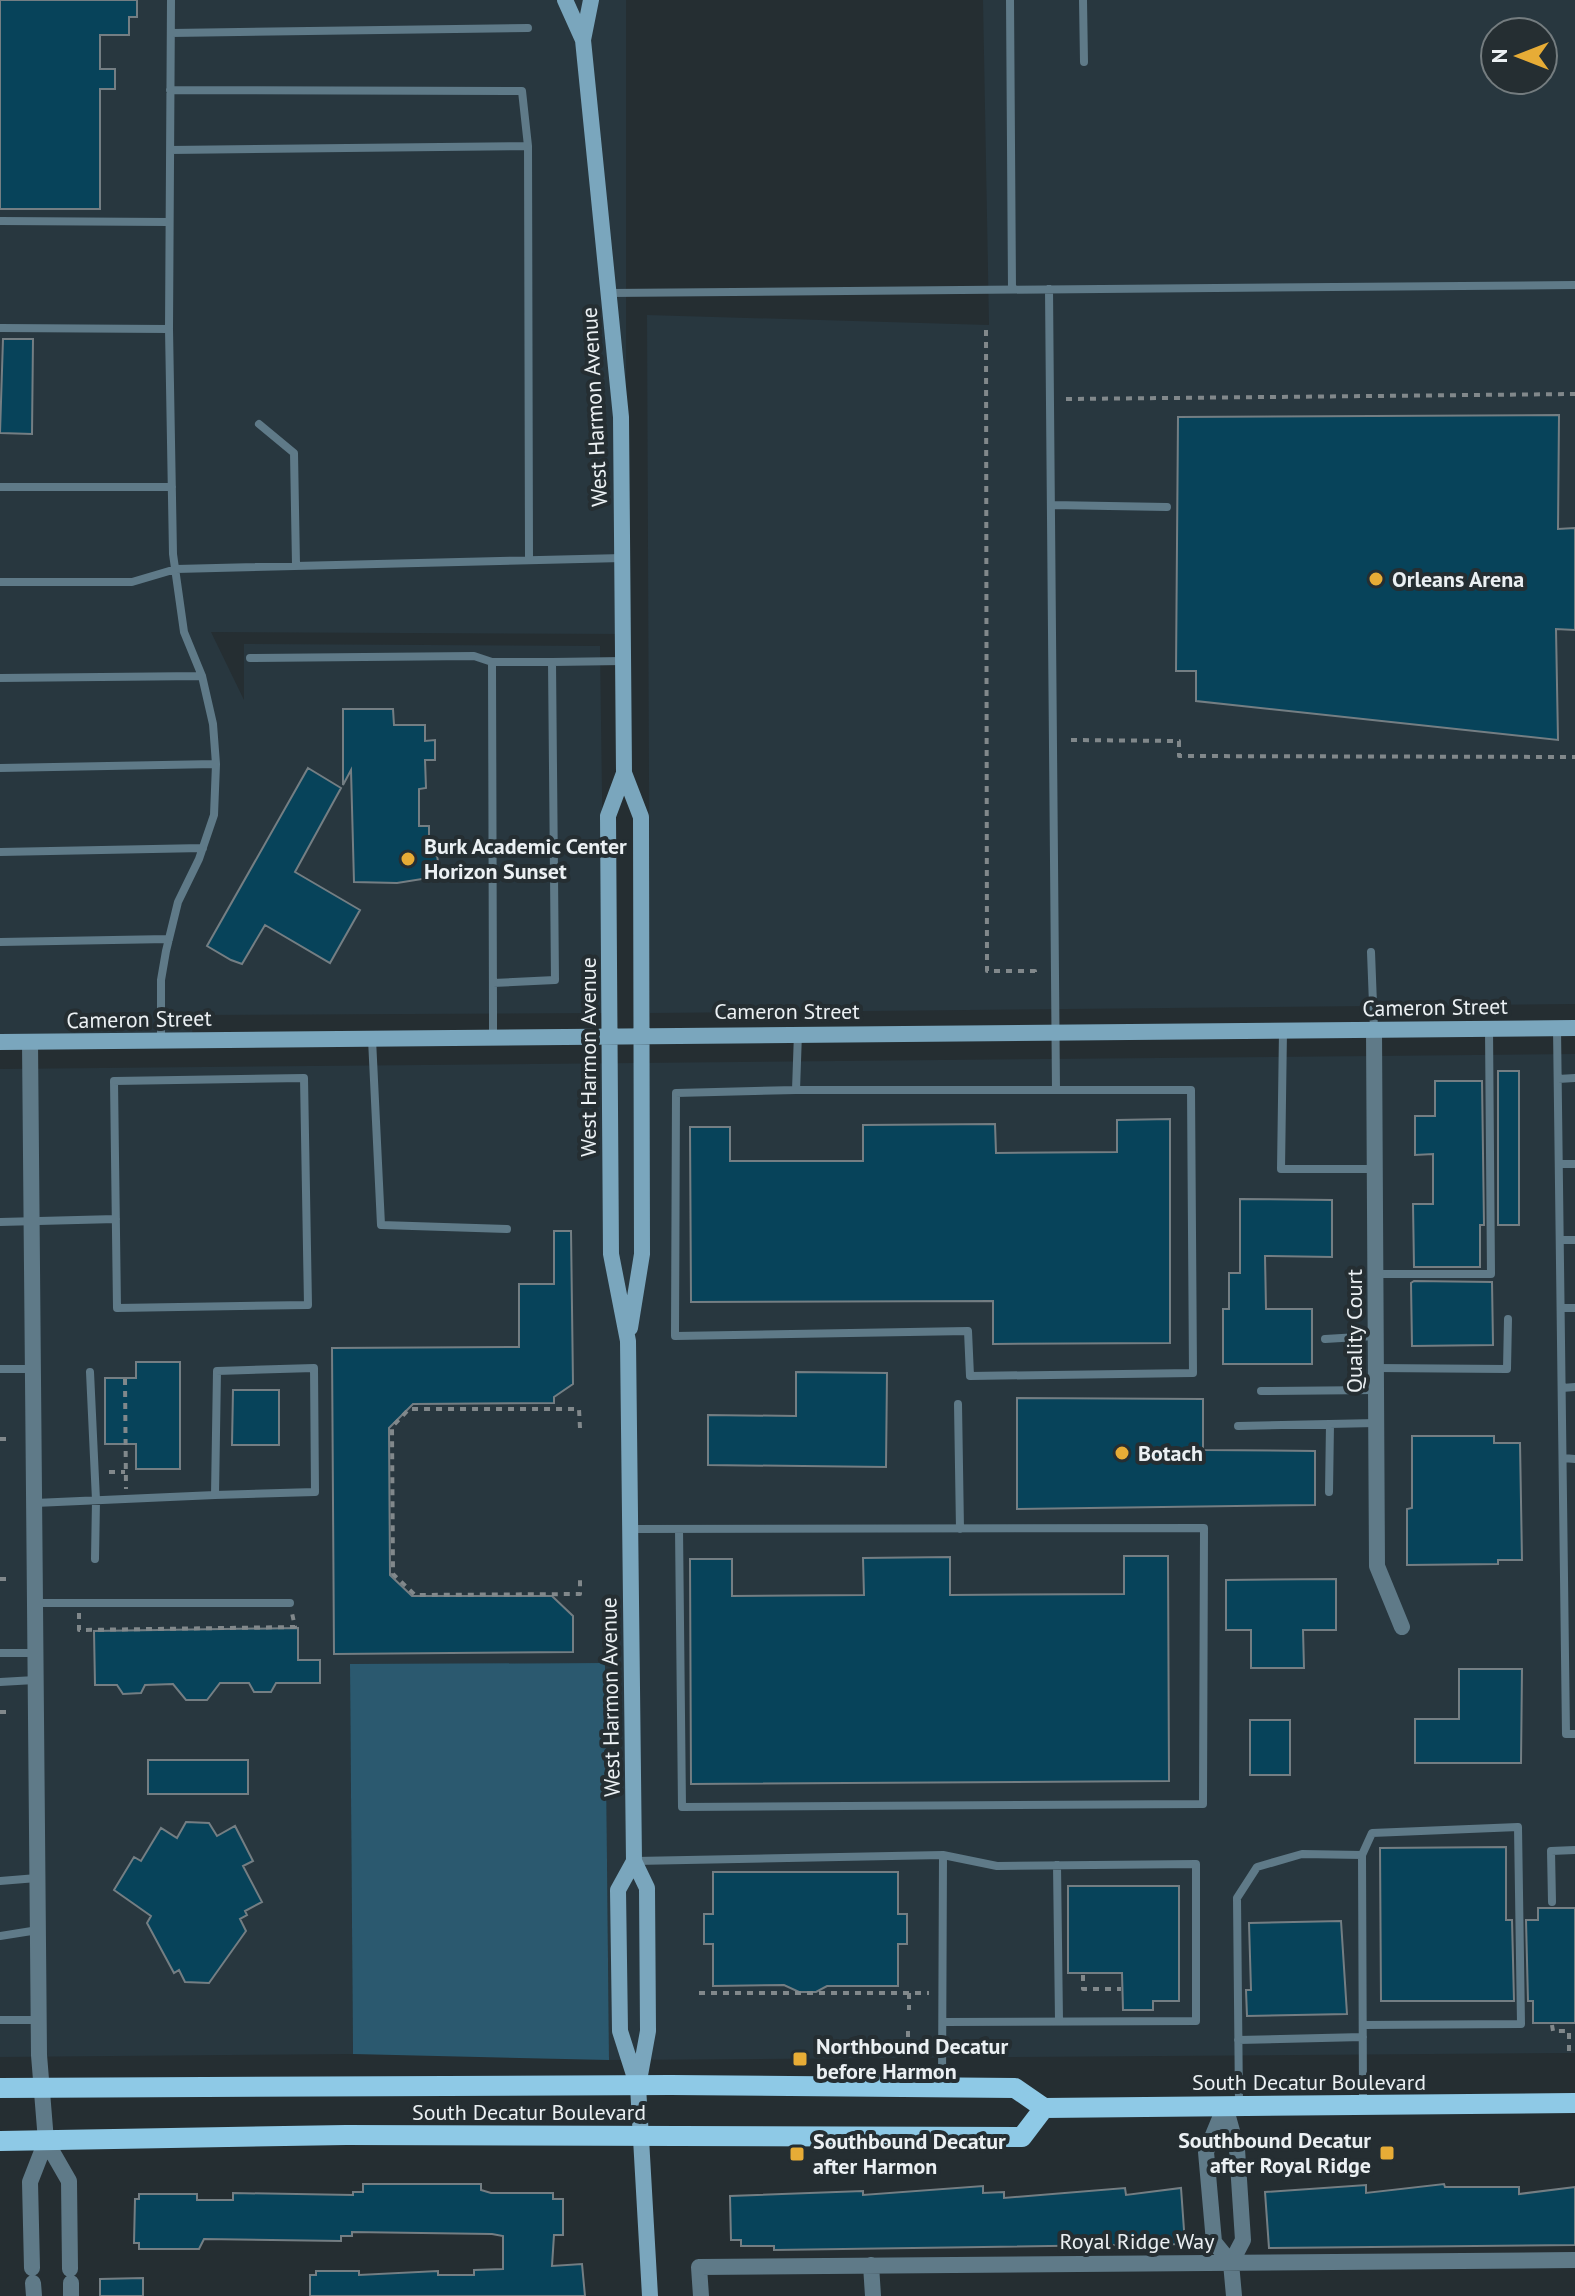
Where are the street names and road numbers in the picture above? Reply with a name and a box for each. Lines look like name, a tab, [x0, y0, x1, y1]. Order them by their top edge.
street label: West Harmon Avenue	[575, 306, 613, 508]
street label: West Harmon Avenue	[574, 957, 602, 1157]
street label: Cameron Street	[1362, 992, 1509, 1022]
street label: Cameron Street	[714, 997, 860, 1025]
street label: Cameron Street	[66, 1004, 213, 1034]
street label: Quality Court	[1340, 1268, 1368, 1393]
street label: West Harmon Avenue	[594, 1597, 626, 1797]
street label: South Decatur Boulevard	[1192, 2068, 1426, 2096]
street label: South Decatur Boulevard	[412, 2098, 646, 2126]
street label: Royal Ridge Way	[1060, 2227, 1215, 2255]

